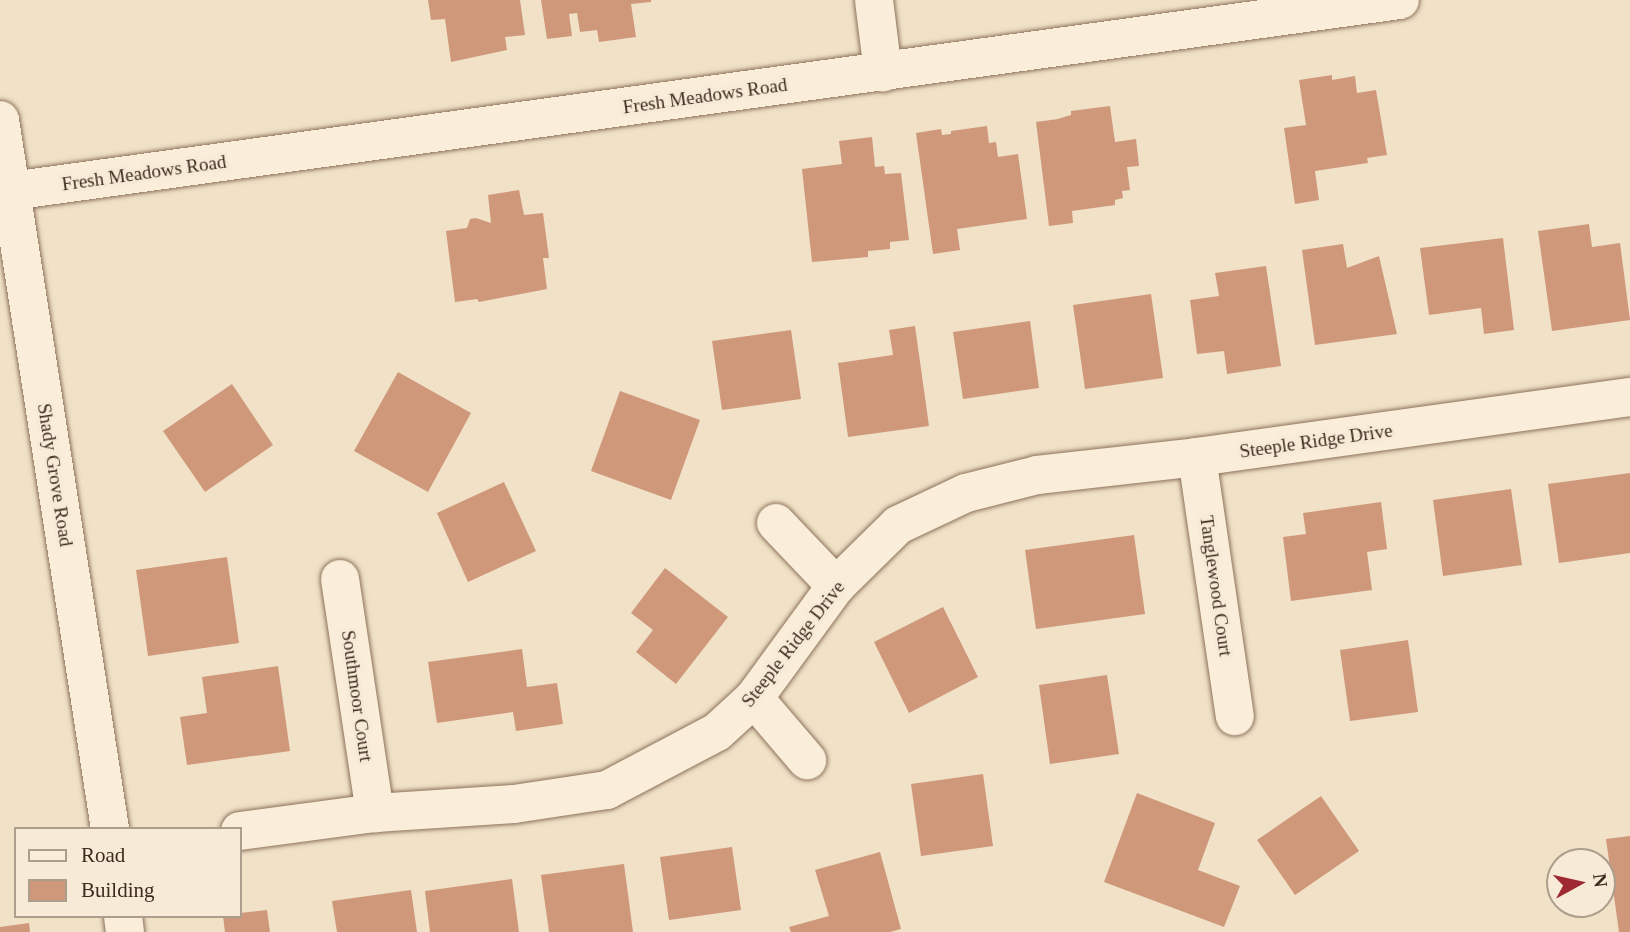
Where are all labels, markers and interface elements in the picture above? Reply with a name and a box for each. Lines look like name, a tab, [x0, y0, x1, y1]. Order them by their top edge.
street label: Fresh Meadows Road	[621, 73, 789, 119]
street label: Fresh Meadows Road	[60, 150, 228, 196]
street label: Shady Grove Road	[32, 402, 78, 548]
street label: Steeple Ridge Drive	[1238, 419, 1394, 463]
street label: Tanglewood Court	[1195, 514, 1237, 658]
street label: Steeple Ridge Drive	[737, 576, 849, 712]
street label: Southmoor Court	[336, 629, 378, 763]
legend	[14, 827, 242, 918]
text: Road	[81, 843, 125, 867]
north arrow	[1546, 848, 1616, 918]
text: N	[1589, 872, 1612, 889]
text: Building	[81, 878, 155, 902]

